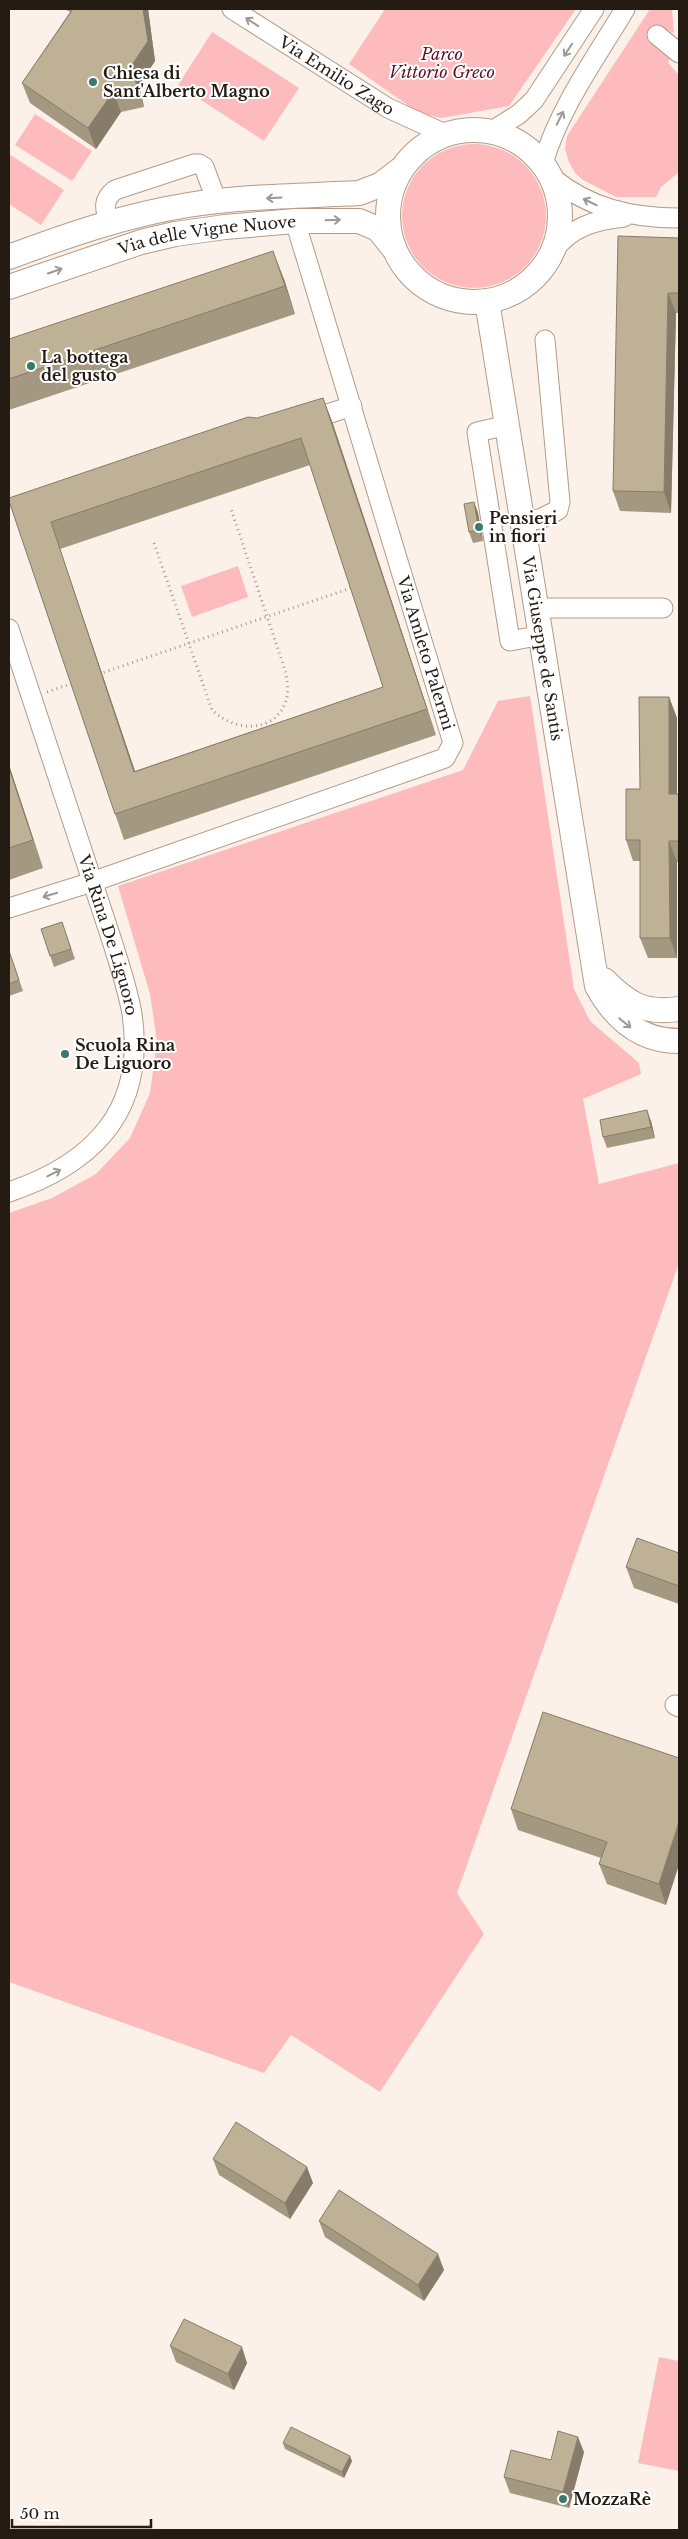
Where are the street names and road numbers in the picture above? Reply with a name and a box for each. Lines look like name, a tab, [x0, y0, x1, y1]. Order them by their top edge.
street label: Via Emilio Zago	[275, 31, 397, 119]
street label: Via delle Vigne Nuove	[114, 211, 297, 259]
street label: Via Giuseppe de Santis	[518, 554, 567, 742]
street label: Via Amleto Palermi	[393, 573, 459, 733]
street label: Via Rina De Liguoro	[74, 851, 142, 1017]

